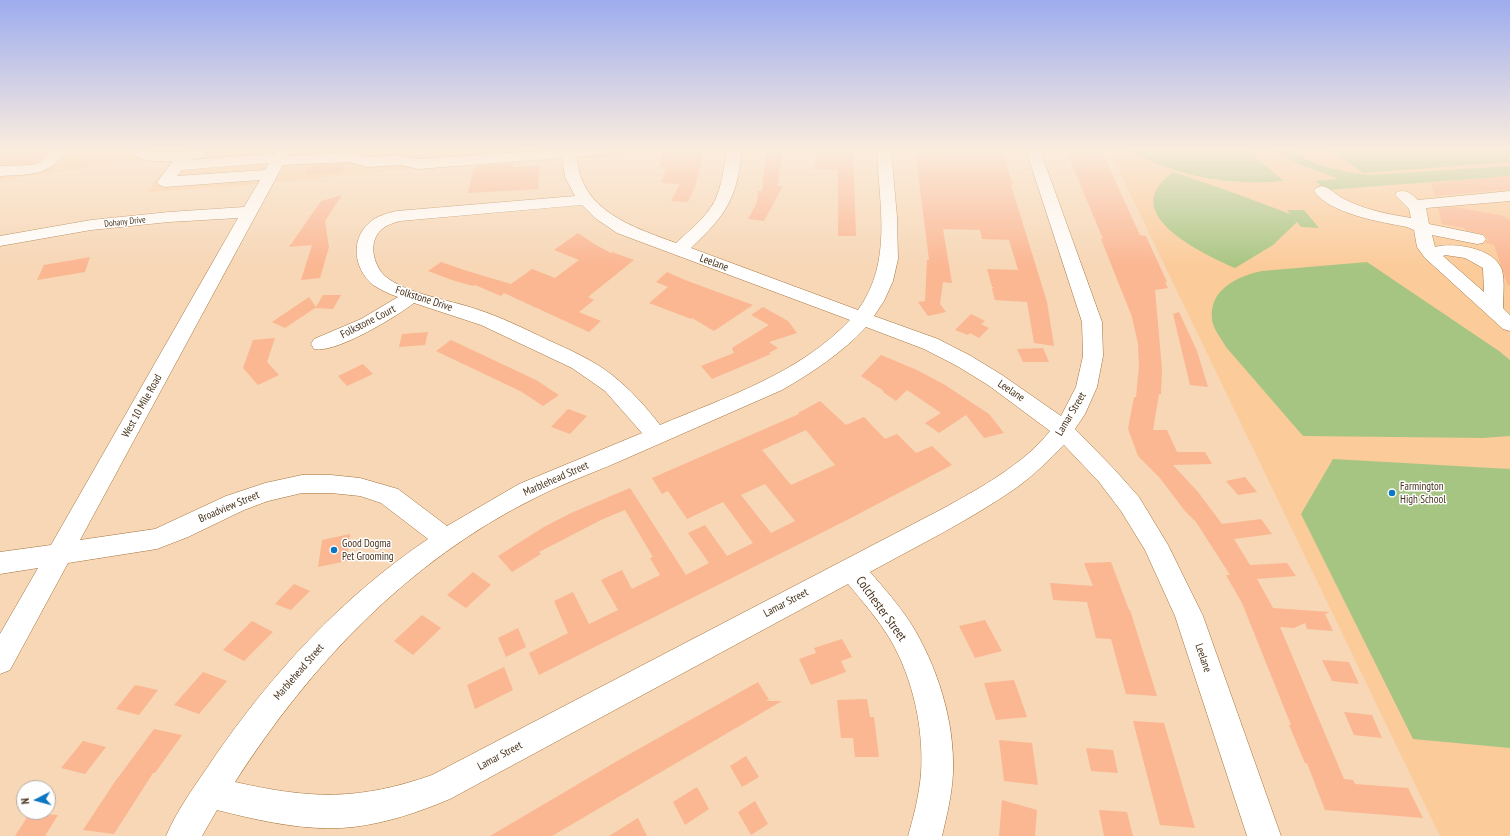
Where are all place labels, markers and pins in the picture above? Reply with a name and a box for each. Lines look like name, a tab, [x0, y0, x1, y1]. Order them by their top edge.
place label: Farmington High School	[1400, 480, 1446, 506]
marker: Farmington High School	[1387, 488, 1397, 498]
place label: Good Dogma Pet Grooming	[342, 537, 394, 563]
marker: Good Dogma Pet Grooming	[329, 545, 339, 555]

